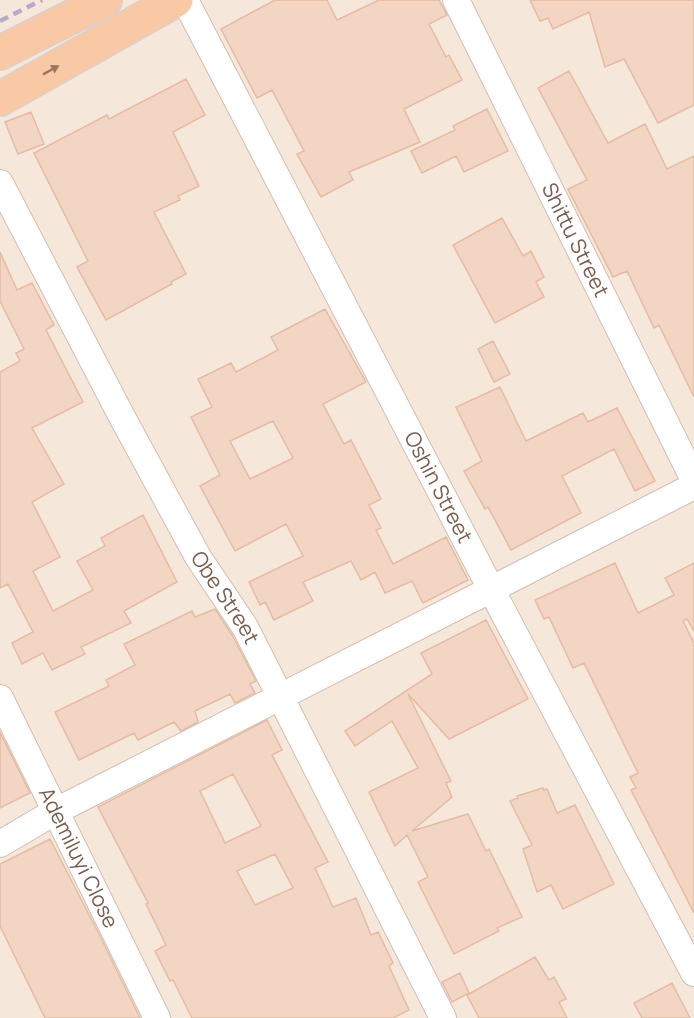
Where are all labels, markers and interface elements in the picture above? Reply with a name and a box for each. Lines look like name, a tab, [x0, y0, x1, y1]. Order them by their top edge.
one-way arrow	[43, 65, 60, 75]
street label: Shittu Street	[536, 178, 616, 302]
street label: Oshin Street	[398, 426, 480, 547]
street label: Obe Street	[185, 545, 266, 648]
street label: Ademiluyi Close	[33, 782, 126, 932]

